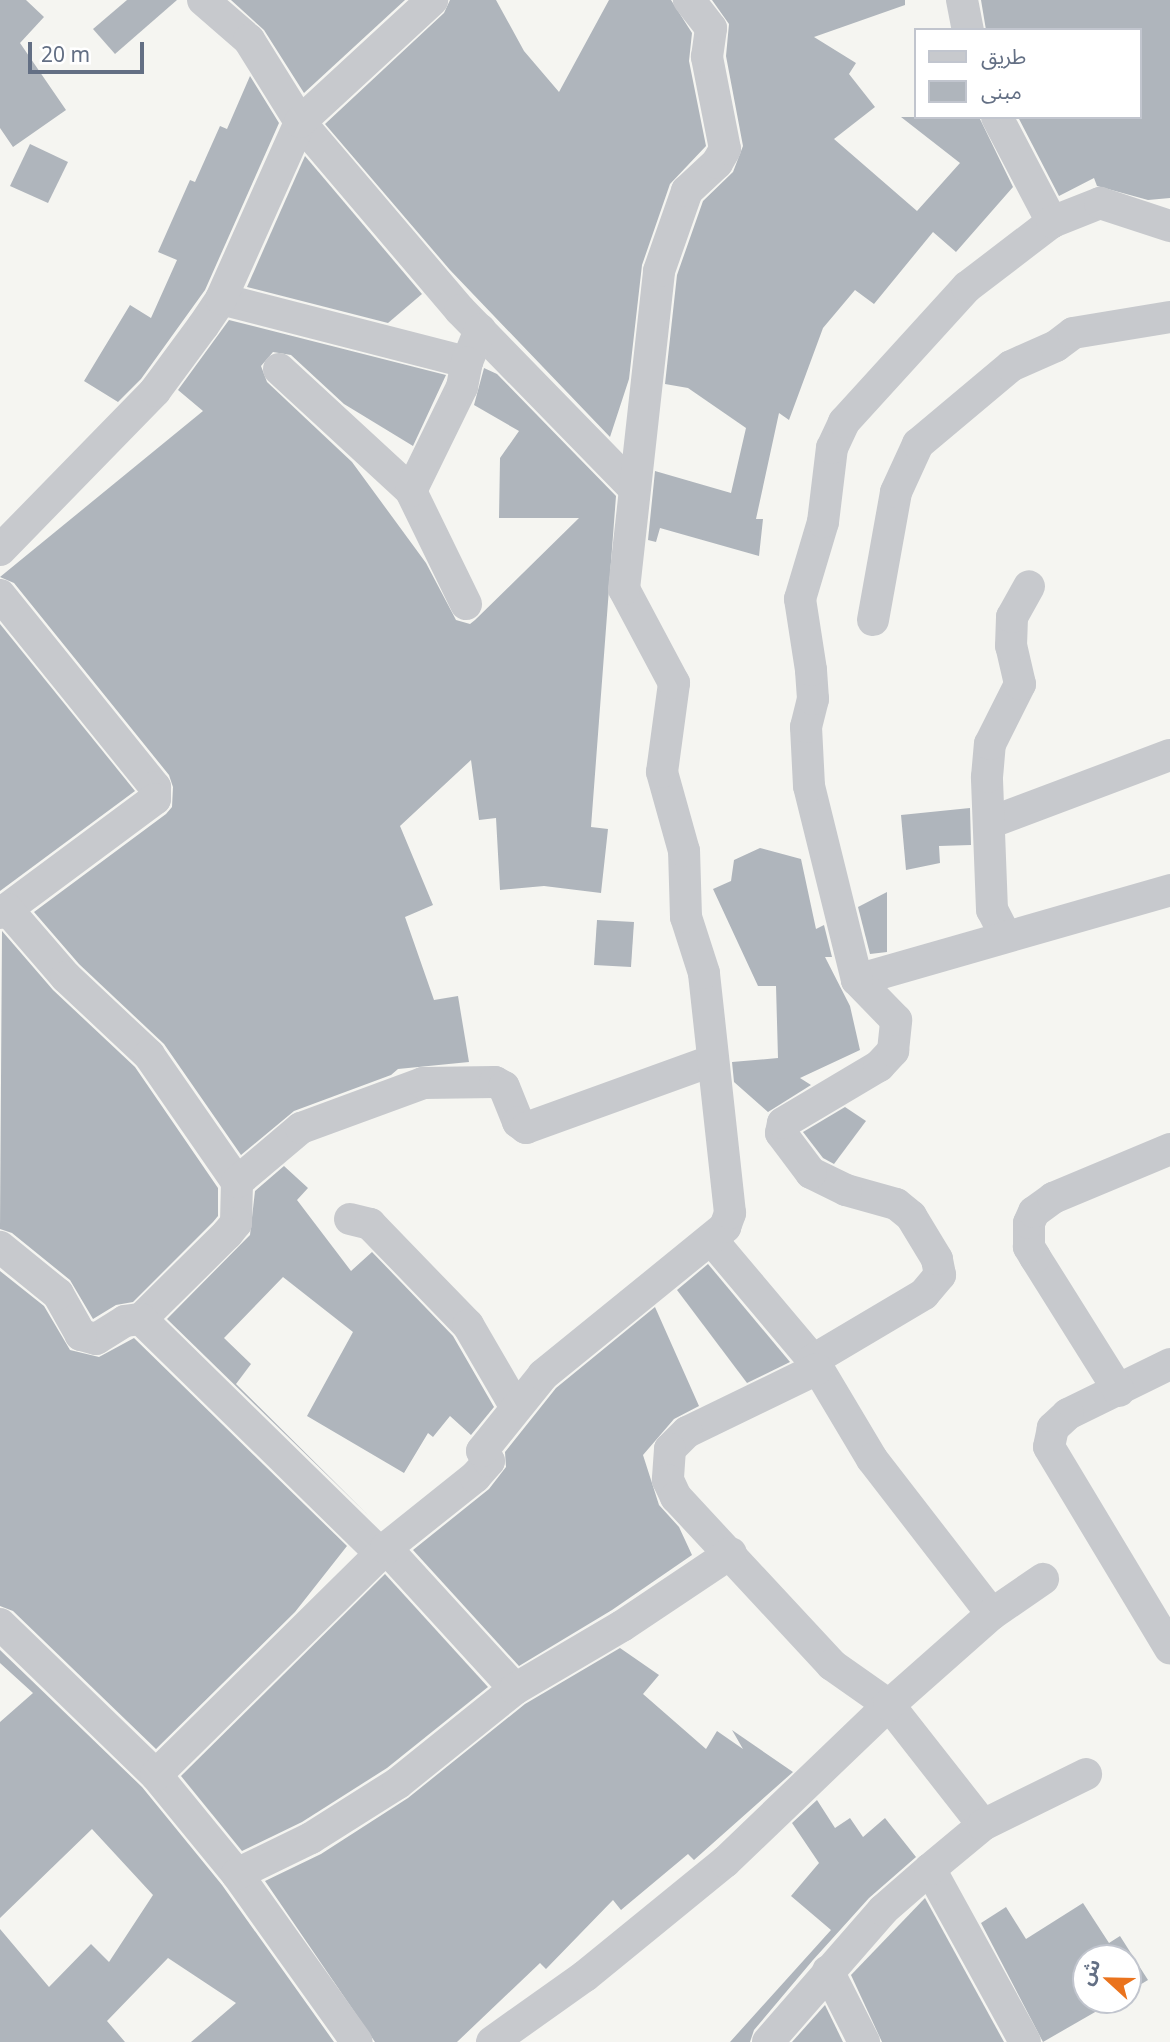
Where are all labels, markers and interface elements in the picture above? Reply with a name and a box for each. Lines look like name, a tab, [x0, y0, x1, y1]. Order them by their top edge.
scale bar	[32, 28, 147, 72]
legend	[914, 28, 1142, 119]
text: 20 m	[41, 40, 90, 68]
text: طريق	[981, 42, 1026, 70]
text: مبنى	[981, 77, 1022, 105]
north arrow	[1072, 1944, 1142, 2014]
text: ش	[1072, 1955, 1106, 1989]

